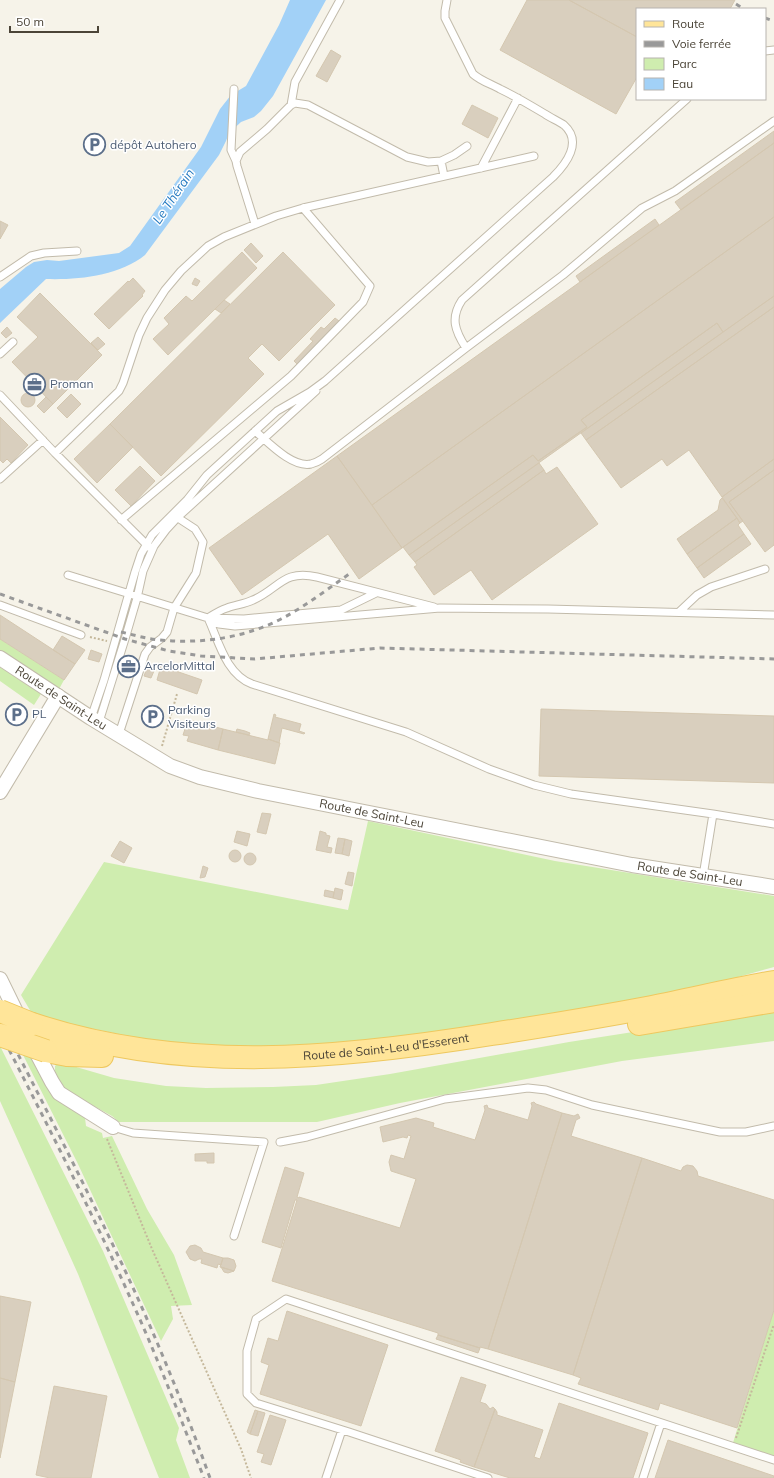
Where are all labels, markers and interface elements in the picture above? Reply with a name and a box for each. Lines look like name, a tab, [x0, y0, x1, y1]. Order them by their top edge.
scale bar	[10, 8, 98, 34]
legend	[636, 8, 766, 100]
text: 50 m	[16, 14, 44, 29]
text: Route	[672, 16, 705, 31]
text: Voie ferrée	[672, 36, 731, 51]
text: Parc	[672, 56, 697, 71]
text: Eau	[672, 76, 693, 91]
parking icon: dépôt Autohero	[81, 132, 107, 158]
place label: dépôt Autohero	[110, 137, 197, 152]
water label: Le Thérain	[149, 165, 197, 227]
office icon: Proman	[22, 371, 48, 397]
place label: Proman	[50, 376, 94, 391]
office icon: ArcelorMittal	[116, 653, 142, 679]
place label: ArcelorMittal	[144, 658, 215, 673]
street label: Route de Saint-Leu	[13, 662, 110, 733]
parking icon: PL	[3, 701, 29, 727]
place label: Parking Visiteurs	[168, 702, 216, 731]
parking icon: Parking Visiteurs	[139, 704, 165, 730]
place label: PL	[32, 706, 47, 721]
street label: Route de Saint-Leu	[318, 795, 425, 831]
street label: Route de Saint-Leu	[636, 858, 744, 889]
street label: Route de Saint-Leu d'Esserent	[303, 1030, 470, 1063]

